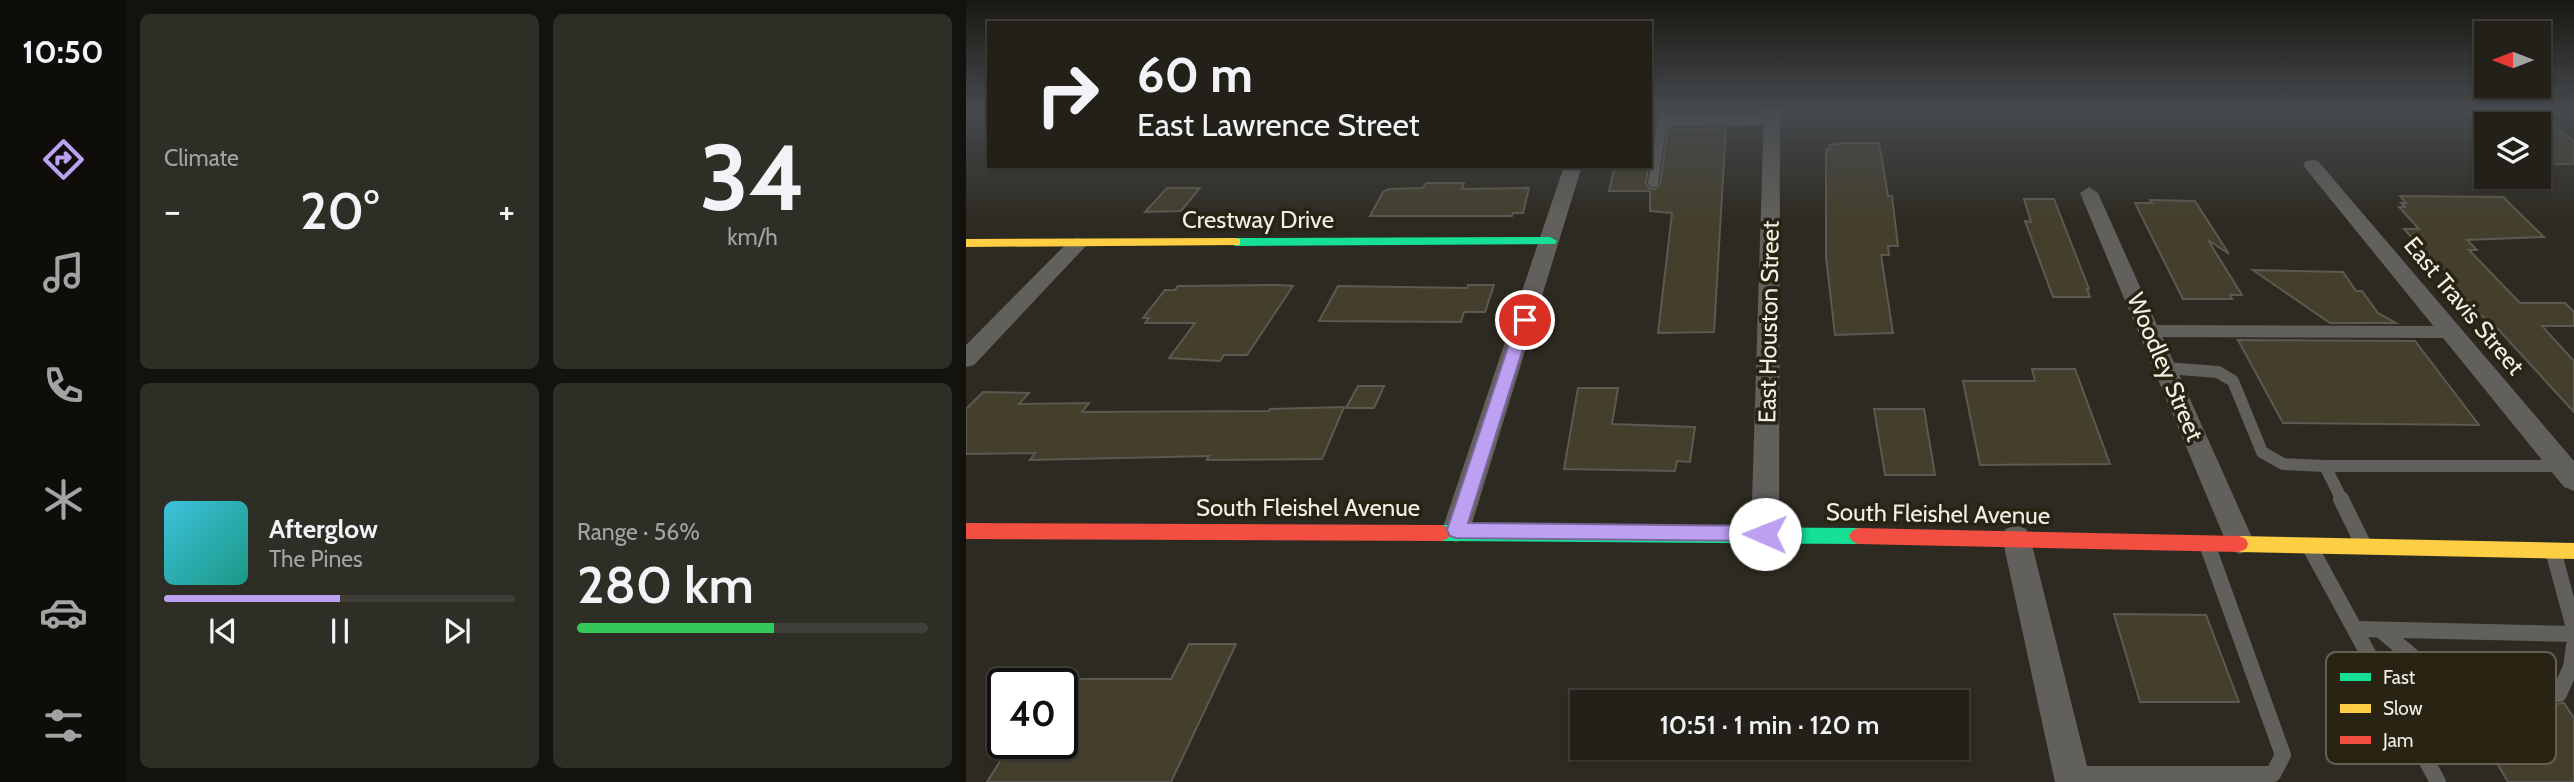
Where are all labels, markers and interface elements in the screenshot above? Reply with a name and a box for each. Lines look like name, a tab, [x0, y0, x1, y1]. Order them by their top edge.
north arrow	[2474, 21, 2552, 98]
map controls	[2474, 21, 2551, 189]
text: 10:50	[22, 32, 104, 71]
text: 60 m	[1137, 45, 1253, 104]
icon: right	[1022, 49, 1113, 140]
text: East Lawrence Street	[1137, 105, 1420, 144]
button: layers	[2474, 112, 2551, 189]
text: 34	[700, 122, 805, 233]
icon: directions	[39, 135, 88, 184]
text: Climate	[164, 144, 239, 172]
text: 20°	[300, 179, 379, 242]
text: −	[164, 187, 181, 234]
text: +	[498, 187, 515, 234]
street label: Crestway Drive	[1182, 205, 1334, 234]
street label: East Houston Street	[1752, 221, 1785, 423]
text: km/h	[727, 223, 778, 251]
street label: East Travis Street	[2398, 231, 2531, 381]
icon: music	[39, 248, 88, 297]
street label: Woodley Street	[2121, 288, 2210, 445]
pin	[1495, 290, 1555, 350]
icon: arrive	[1506, 301, 1544, 339]
icon: phone	[39, 361, 88, 410]
icon: climate	[39, 475, 88, 524]
street label: South Fleishel Avenue	[1196, 493, 1420, 522]
position arrow	[1728, 497, 1802, 571]
street label: South Fleishel Avenue	[1826, 497, 2050, 530]
text: Afterglow	[269, 513, 378, 545]
text: Range · 56%	[577, 518, 700, 546]
text: The Pines	[269, 545, 363, 573]
text: 280 km	[577, 553, 754, 616]
icon: car	[39, 588, 88, 637]
icon: previous	[204, 612, 242, 650]
icon: pause	[321, 612, 359, 650]
icon: next	[438, 612, 476, 650]
legend	[2326, 652, 2556, 764]
text: Fast	[2383, 666, 2416, 689]
speed limit sign: 40	[987, 668, 1078, 759]
text: Slow	[2383, 697, 2423, 720]
icon: filters	[39, 701, 88, 750]
text: 10:51 · 1 min · 120 m	[1660, 709, 1879, 741]
text: Jam	[2382, 729, 2413, 752]

